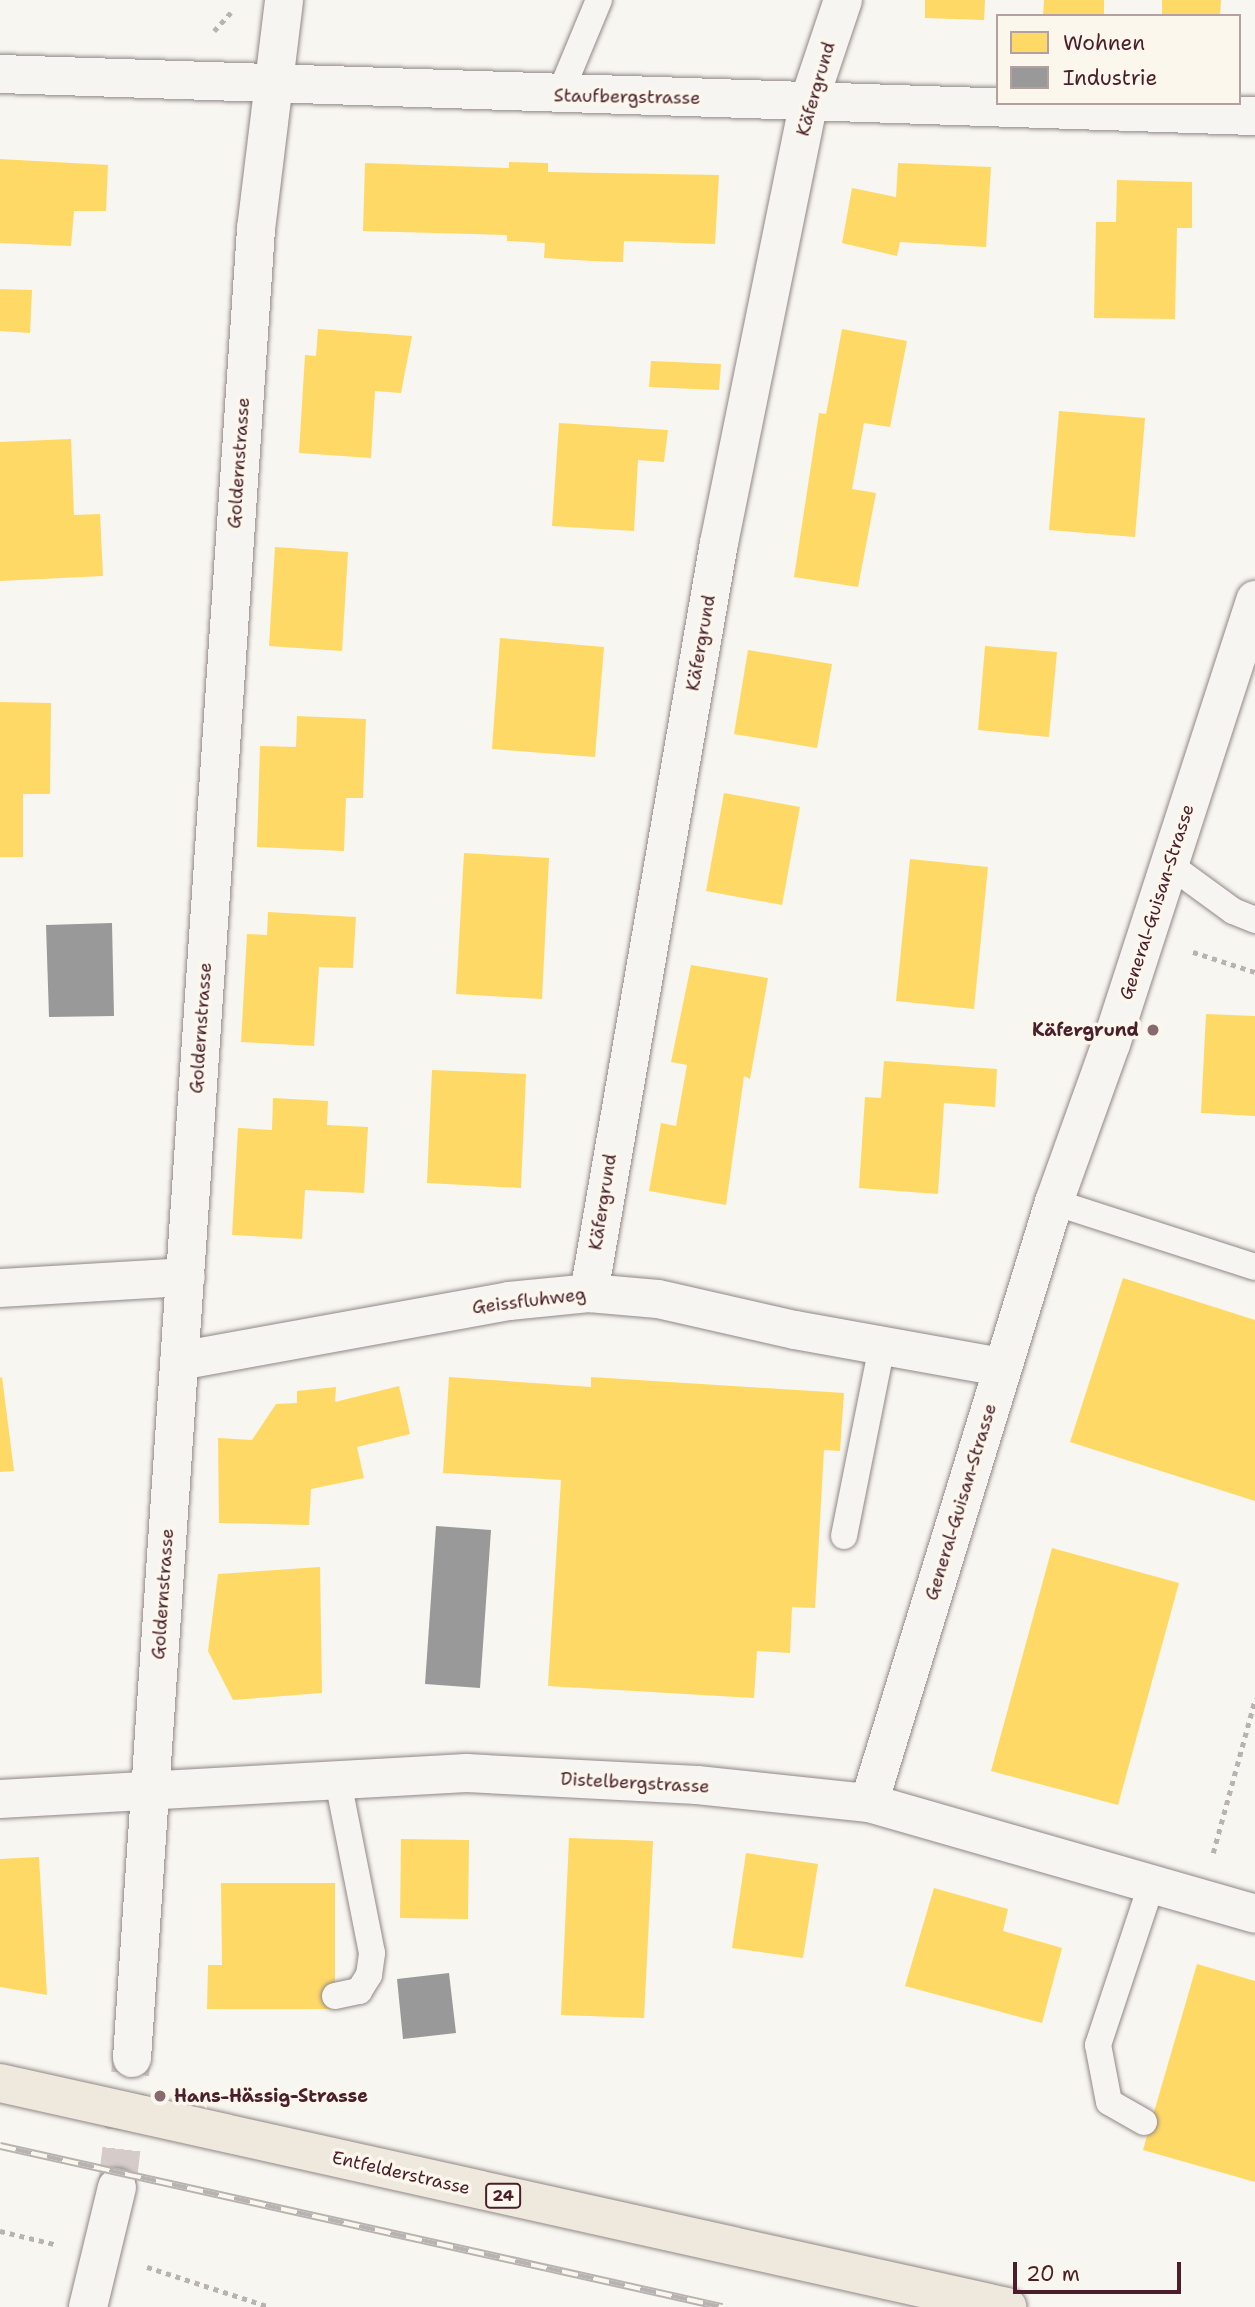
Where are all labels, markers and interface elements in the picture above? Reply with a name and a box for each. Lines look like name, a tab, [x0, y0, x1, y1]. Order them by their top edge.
legend	[996, 14, 1241, 105]
text: Wohnen	[1063, 29, 1145, 57]
street label: Käfergrund	[792, 39, 840, 139]
text: Industrie	[1063, 64, 1157, 92]
street label: Staufbergstrasse	[553, 85, 701, 109]
street label: Goldernstrasse	[224, 397, 254, 529]
street label: Käfergrund	[682, 593, 720, 693]
street label: General-Guisan-Strasse	[1115, 801, 1199, 1003]
street label: Goldernstrasse	[186, 962, 216, 1094]
place label: Käfergrund	[1032, 1019, 1139, 1041]
marker: Käfergrund	[1145, 1022, 1161, 1038]
street label: Käfergrund	[585, 1152, 621, 1252]
street label: Geissfluhweg	[471, 1283, 587, 1319]
street label: General-Guisan-Strasse	[921, 1401, 1001, 1603]
street label: Goldernstrasse	[148, 1528, 178, 1660]
street label: Distelbergstrasse	[560, 1768, 710, 1798]
place label: Hans-Hässig-Strasse	[174, 2085, 368, 2107]
marker: Hans-Hässig-Strasse	[152, 2088, 168, 2104]
street label: Entfelderstrasse	[330, 2147, 472, 2199]
road number: 24	[484, 2184, 522, 2208]
scale bar	[1017, 2248, 1185, 2292]
text: 20 m	[1026, 2260, 1080, 2288]

